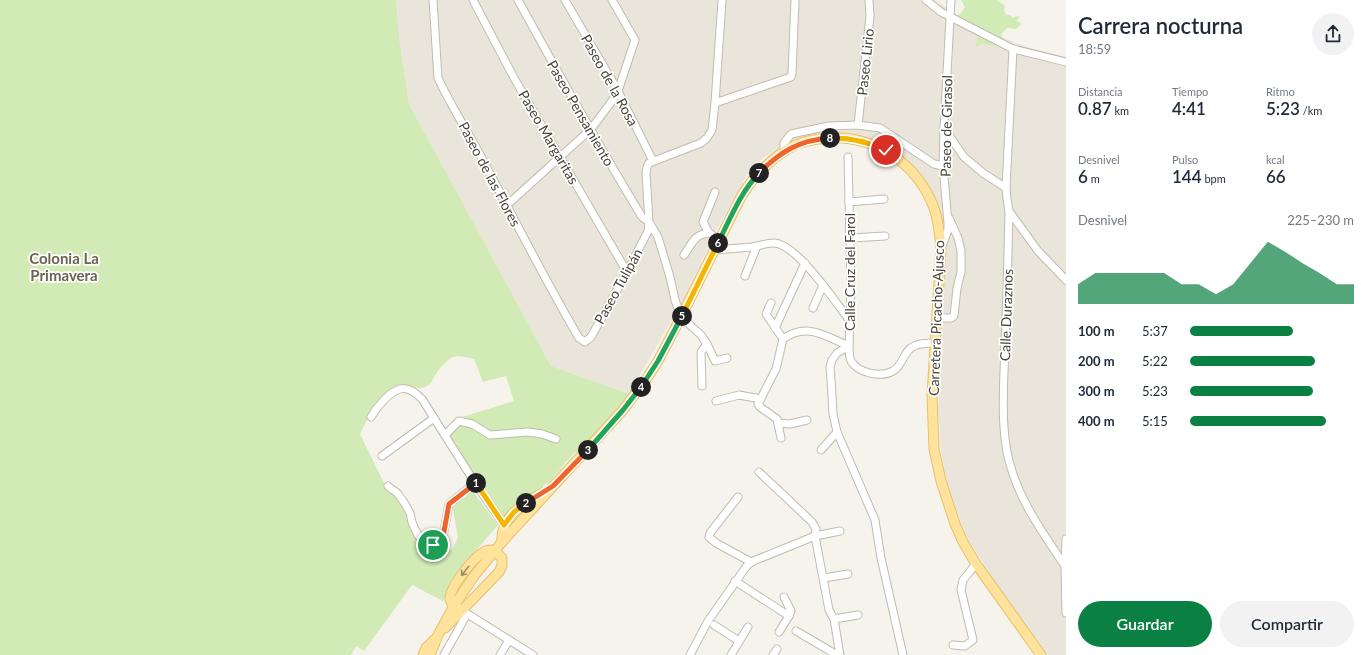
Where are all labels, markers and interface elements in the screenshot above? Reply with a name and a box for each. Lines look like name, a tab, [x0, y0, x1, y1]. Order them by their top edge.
text: Carrera nocturna	[1078, 12, 1243, 39]
button: share	[1312, 13, 1354, 55]
street label: Paseo Lirio	[853, 28, 877, 96]
street label: Paseo de la Rosa	[578, 31, 642, 129]
text: 18:59	[1078, 41, 1111, 57]
street label: Paseo Pensamiento	[544, 57, 618, 169]
street label: Paseo de Girasol	[937, 75, 955, 177]
text: Distancia	[1078, 85, 1123, 98]
text: Tiempo	[1172, 85, 1208, 98]
text: Ritmo	[1266, 85, 1295, 98]
street label: Paseo Margaritas	[515, 87, 583, 187]
text: 0.87	[1078, 98, 1112, 119]
text: 4:41	[1172, 98, 1206, 119]
text: 5:23	[1266, 98, 1300, 119]
text: km	[1112, 104, 1129, 117]
text: /km	[1300, 104, 1322, 117]
street label: Paseo de las Flores	[455, 119, 525, 229]
pin: 8	[820, 128, 840, 148]
text: 8	[827, 131, 833, 144]
pin	[869, 133, 903, 167]
icon: check	[875, 139, 897, 161]
text: Desnivel	[1078, 153, 1120, 166]
text: Pulso	[1172, 153, 1198, 166]
text: kcal	[1266, 153, 1285, 166]
pin: 7	[749, 163, 769, 183]
text: 7	[756, 166, 762, 179]
text: 6	[1078, 166, 1088, 187]
text: 144	[1172, 166, 1202, 187]
text: 66	[1266, 166, 1286, 187]
text: m	[1088, 172, 1100, 185]
text: bpm	[1202, 172, 1226, 185]
text: Desnivel	[1078, 212, 1127, 228]
text: 225–230 m	[1287, 212, 1354, 228]
street label: Calle Cruz del Farol	[841, 213, 858, 331]
pin: 6	[708, 233, 728, 253]
text: 6	[715, 236, 721, 249]
street label: Carretera Picacho-Ajusco	[925, 240, 947, 396]
street label: Paseo Tulipán	[590, 245, 646, 327]
district label: Colonia La Primavera	[29, 249, 99, 284]
street label: Calle Duraznos	[996, 269, 1016, 361]
pin: 5	[672, 306, 692, 326]
text: 5	[679, 309, 685, 322]
text: 100 m	[1078, 323, 1115, 339]
text: 5:37	[1142, 323, 1168, 339]
text: 200 m	[1078, 353, 1115, 369]
text: 5:22	[1142, 353, 1168, 369]
pin: 4	[631, 377, 651, 397]
text: 4	[638, 380, 644, 393]
text: 300 m	[1078, 383, 1115, 399]
text: 5:23	[1142, 383, 1168, 399]
text: 400 m	[1078, 413, 1115, 429]
text: 5:15	[1142, 413, 1168, 429]
pin: 3	[578, 440, 598, 460]
text: 3	[585, 443, 591, 456]
pin: 1	[466, 473, 486, 493]
text: 1	[473, 476, 479, 489]
pin: 2	[516, 493, 536, 513]
text: 2	[523, 496, 529, 509]
pin	[416, 528, 450, 562]
icon: arrive	[422, 534, 444, 556]
one-way arrow	[461, 565, 470, 576]
button: Guardar	[1078, 601, 1212, 647]
button: Compartir	[1220, 601, 1354, 647]

